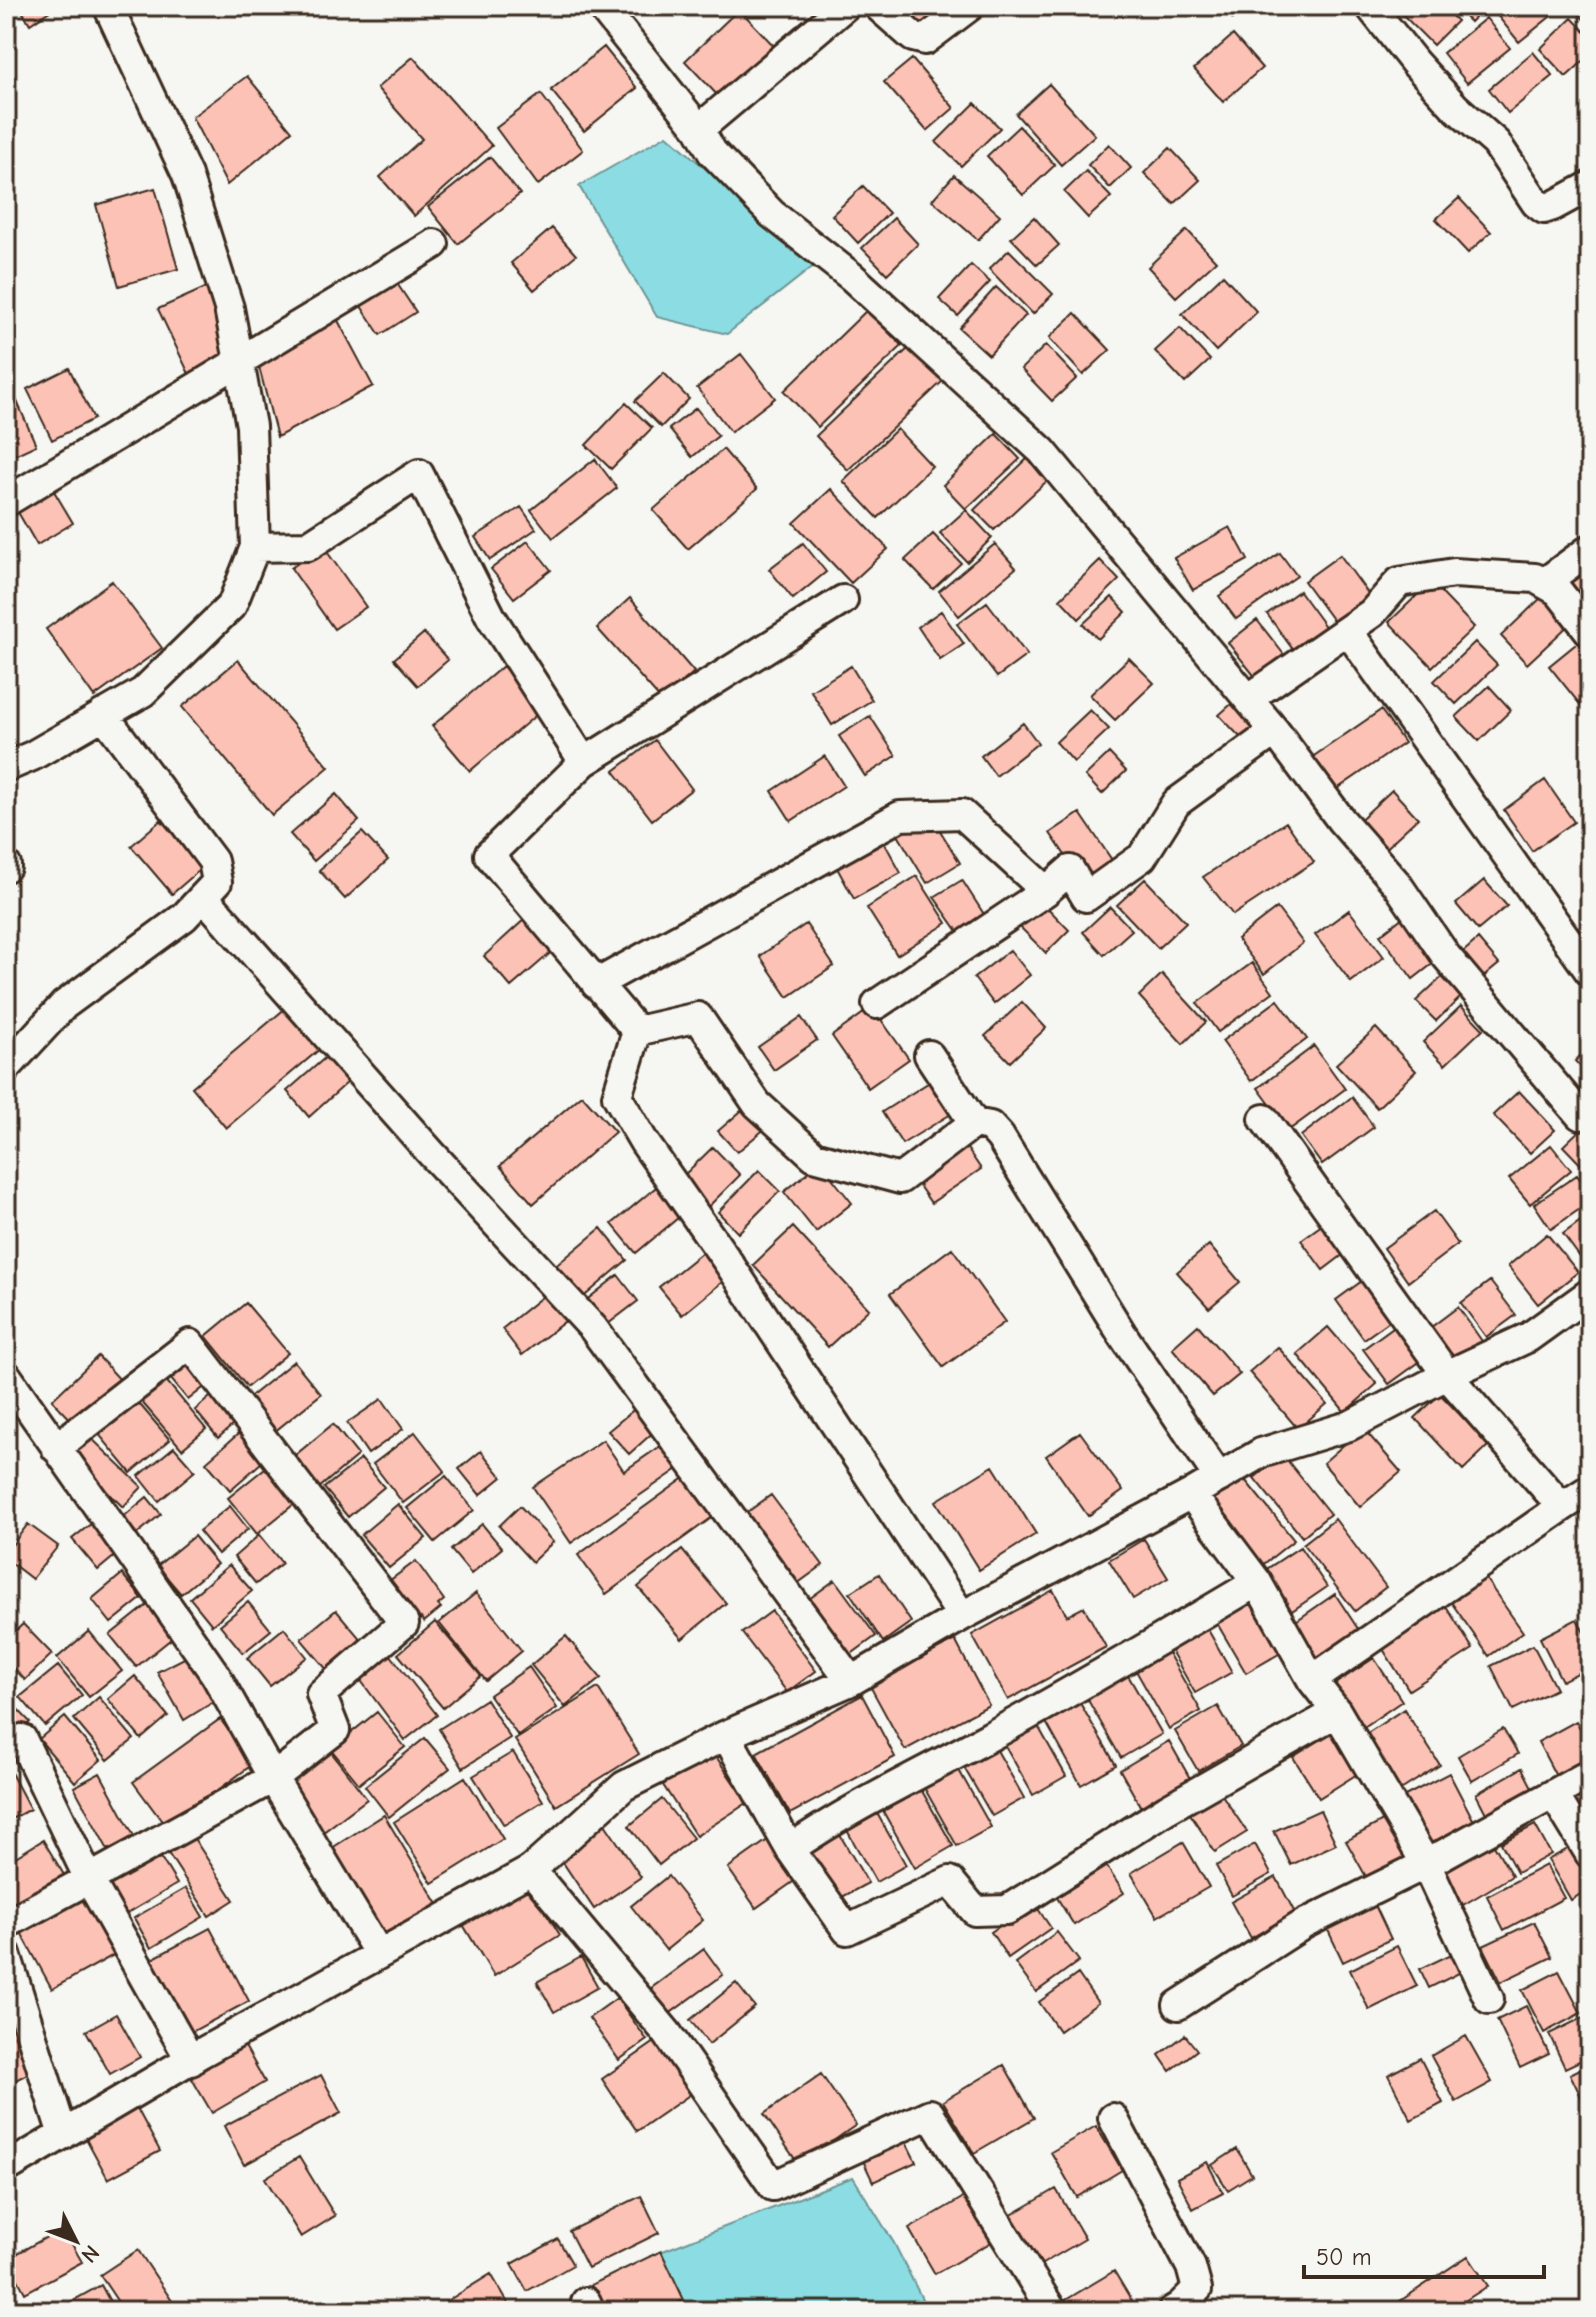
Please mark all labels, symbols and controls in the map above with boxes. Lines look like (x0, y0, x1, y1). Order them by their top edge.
north arrow (36, 2201, 116, 2281)
scale bar (1304, 2229, 1544, 2279)
text: N (76, 2240, 105, 2268)
text: 50 m (1316, 2243, 1372, 2271)

